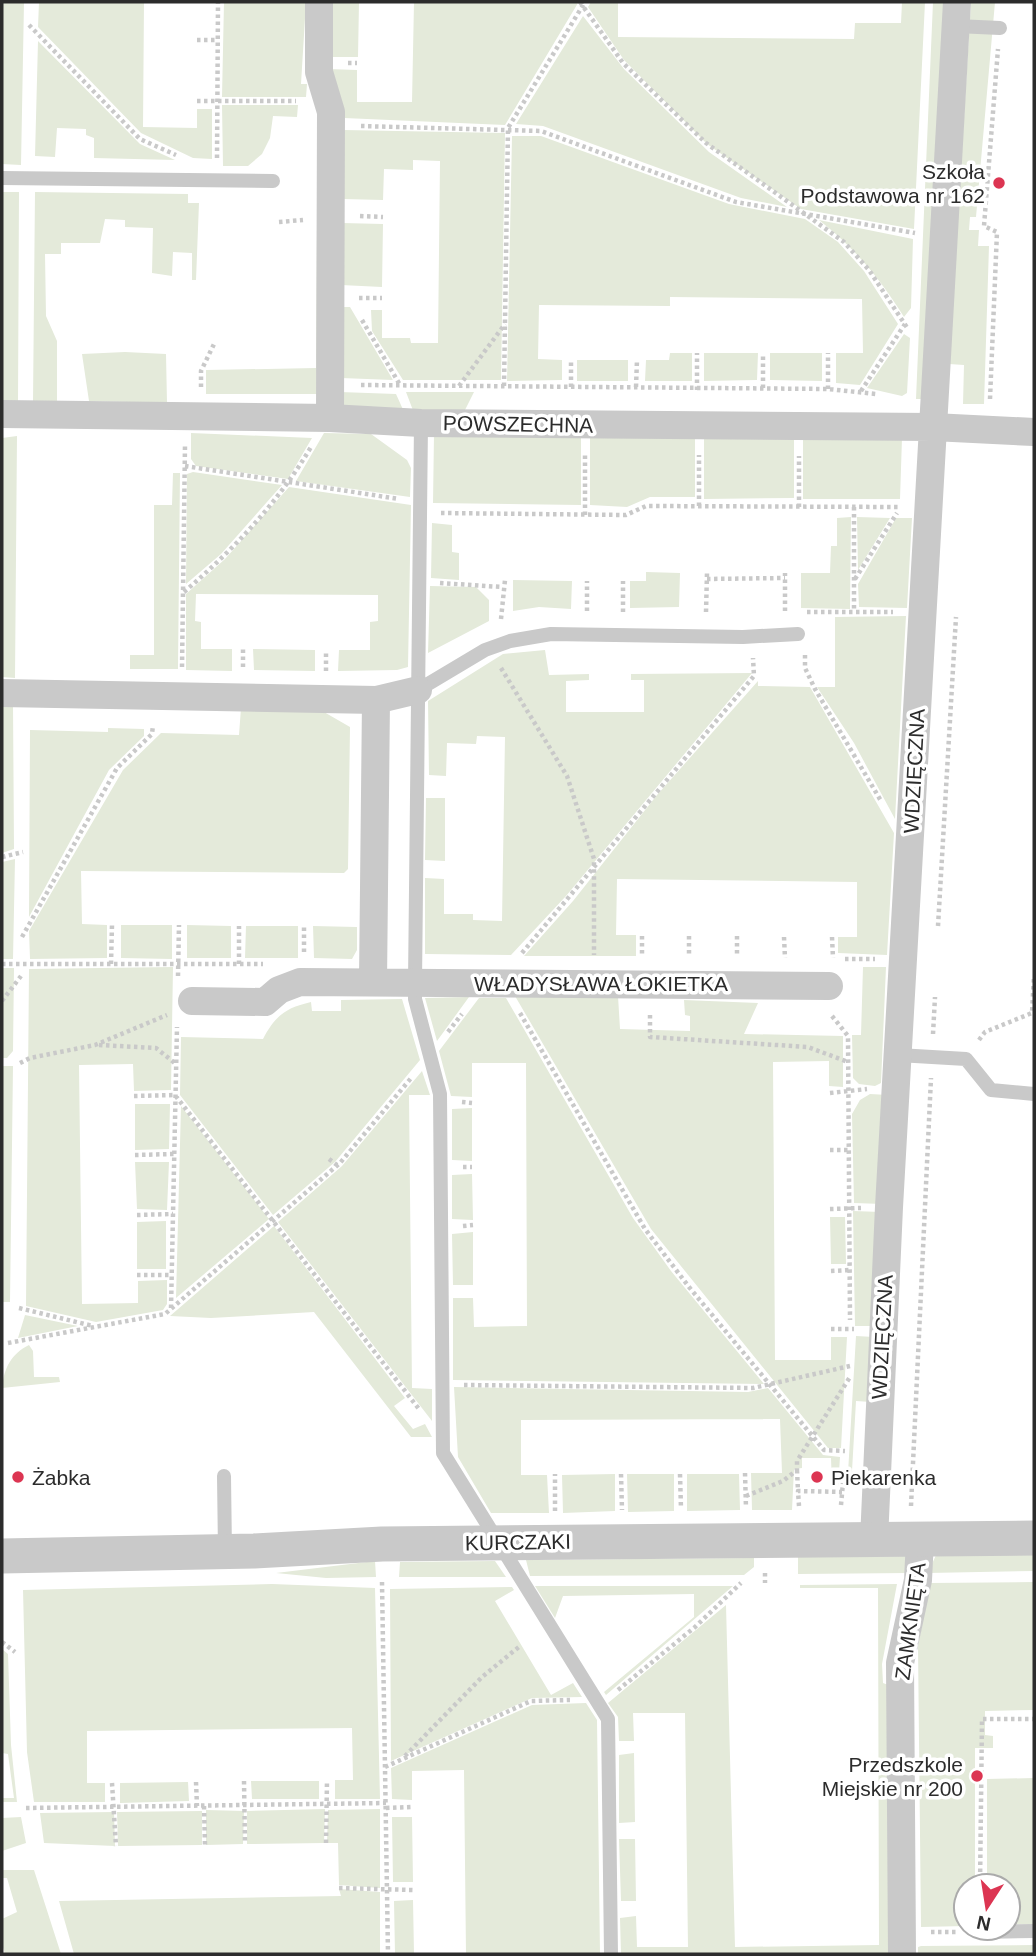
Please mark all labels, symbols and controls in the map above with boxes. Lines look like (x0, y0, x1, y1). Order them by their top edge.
place label: Szkoła Podstawowa nr 162 (801, 160, 985, 207)
marker: Szkoła Podstawowa nr 162 (991, 175, 1007, 191)
street label: POWSZECHNA (443, 411, 593, 437)
street label: WDZIĘCZNA (899, 708, 929, 834)
street label: WŁADYSŁAWA ŁOKIETKA (474, 972, 728, 995)
street label: WDZIĘCZNA (867, 1274, 897, 1400)
place label: Żabka (32, 1466, 91, 1489)
place label: Piekarenka (831, 1466, 936, 1489)
marker: Żabka (10, 1469, 26, 1485)
marker: Piekarenka (809, 1469, 825, 1485)
street label: KURCZAKI (465, 1530, 571, 1554)
street label: ZAMKNIĘTA (890, 1561, 930, 1681)
place label: Przedszkole Miejskie nr 200 (822, 1753, 963, 1800)
marker: Przedszkole Miejskie nr 200 (969, 1768, 985, 1784)
north arrow (952, 1872, 1022, 1942)
text: N (975, 1911, 992, 1935)

